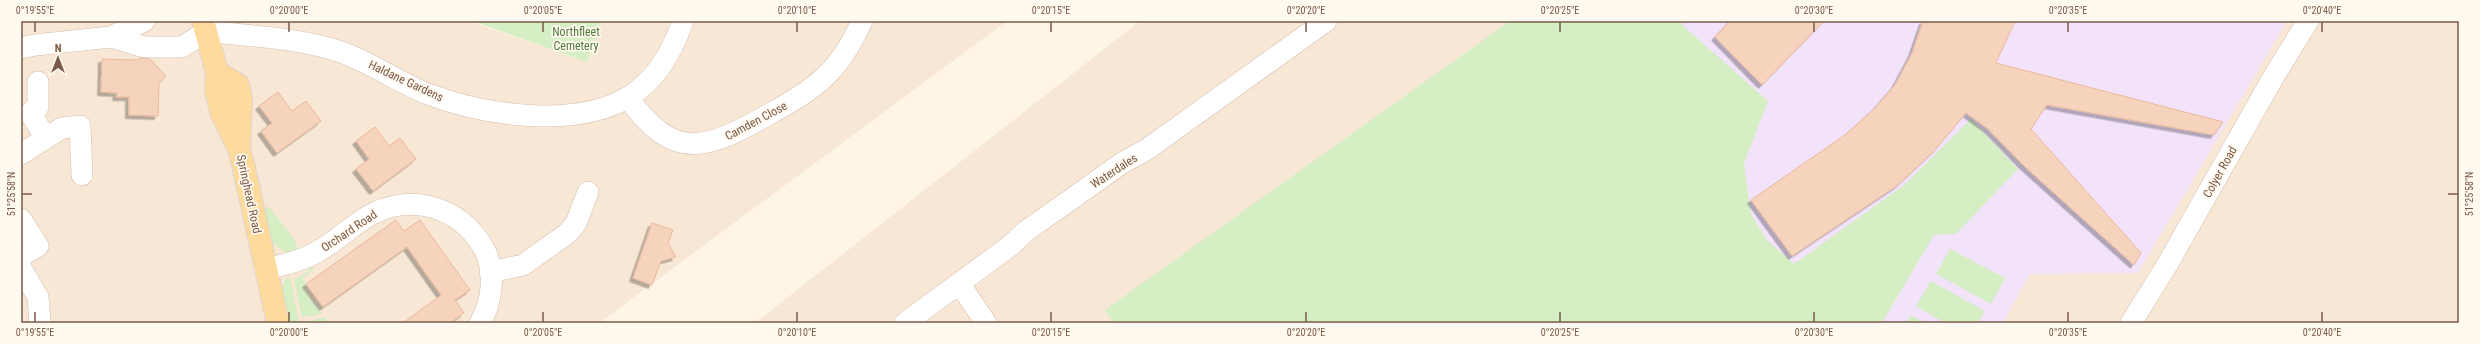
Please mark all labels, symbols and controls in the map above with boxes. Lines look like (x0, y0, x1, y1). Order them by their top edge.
text: 0°19'55"E (16, 5, 54, 16)
text: 0°20'00"E (270, 5, 308, 16)
text: 0°20'05"E (524, 5, 562, 16)
text: 0°20'10"E (778, 5, 816, 16)
text: 0°20'15"E (1032, 5, 1070, 16)
text: 0°20'20"E (1287, 5, 1325, 16)
text: 0°20'25"E (1541, 5, 1579, 16)
text: 0°20'30"E (1795, 5, 1833, 16)
text: 0°20'35"E (2049, 5, 2087, 16)
text: 0°20'40"E (2303, 5, 2341, 16)
park label: Northfleet Cemetery (552, 25, 600, 53)
north arrow (38, 38, 78, 78)
text: N (55, 42, 62, 55)
street label: Haldane Gardens (366, 58, 446, 104)
street label: Camden Close (723, 99, 790, 143)
street label: Colyer Road (2200, 144, 2240, 200)
street label: Waterdales (1088, 151, 1140, 191)
street label: Springhead Road (234, 153, 264, 235)
text: 51°25'58"N (6, 172, 17, 216)
text: 51°25'58"N (2464, 172, 2475, 216)
street label: Orchard Road (318, 207, 380, 255)
text: 0°19'55"E (16, 327, 54, 338)
text: 0°20'00"E (270, 327, 308, 338)
text: 0°20'05"E (524, 327, 562, 338)
text: 0°20'10"E (778, 327, 816, 338)
text: 0°20'15"E (1032, 327, 1070, 338)
text: 0°20'20"E (1287, 327, 1325, 338)
text: 0°20'25"E (1541, 327, 1579, 338)
text: 0°20'30"E (1795, 327, 1833, 338)
text: 0°20'35"E (2049, 327, 2087, 338)
text: 0°20'40"E (2303, 327, 2341, 338)

